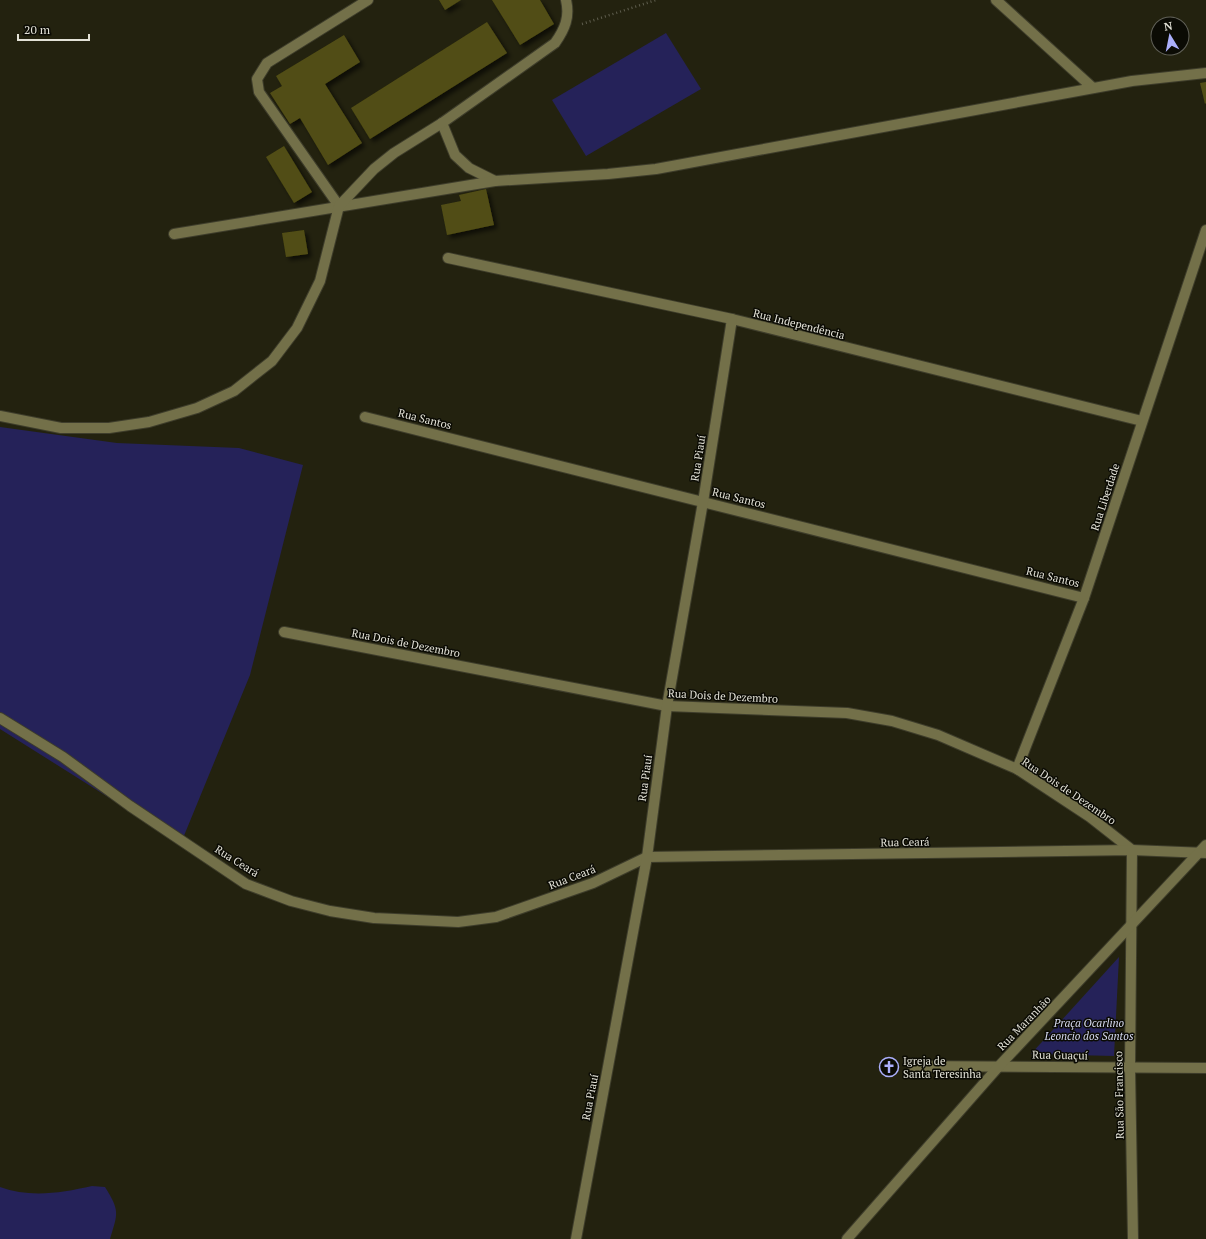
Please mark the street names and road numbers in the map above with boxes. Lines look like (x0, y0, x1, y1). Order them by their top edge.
street label: Rua Independência (752, 306, 847, 342)
street label: Rua Santos (397, 406, 453, 432)
street label: Rua Piauí (687, 433, 709, 482)
street label: Rua Liberdade (1088, 461, 1123, 532)
street label: Rua Santos (711, 485, 767, 511)
street label: Rua Santos (1025, 564, 1081, 590)
street label: Rua Dois de Dezembro (351, 626, 461, 660)
street label: Rua Dois de Dezembro (668, 686, 778, 706)
street label: Rua Piauí (635, 753, 655, 802)
street label: Rua Dois de Dezembro (1019, 754, 1119, 828)
street label: Rua Ceará (880, 835, 930, 849)
street label: Rua Ceará (212, 842, 262, 880)
street label: Rua Ceará (547, 861, 598, 892)
street label: Rua Maranhão (994, 993, 1054, 1053)
street label: Rua Guaçuí (1032, 1048, 1089, 1062)
street label: Rua São Francisco (1111, 1051, 1127, 1139)
street label: Rua Piauí (579, 1072, 601, 1121)

